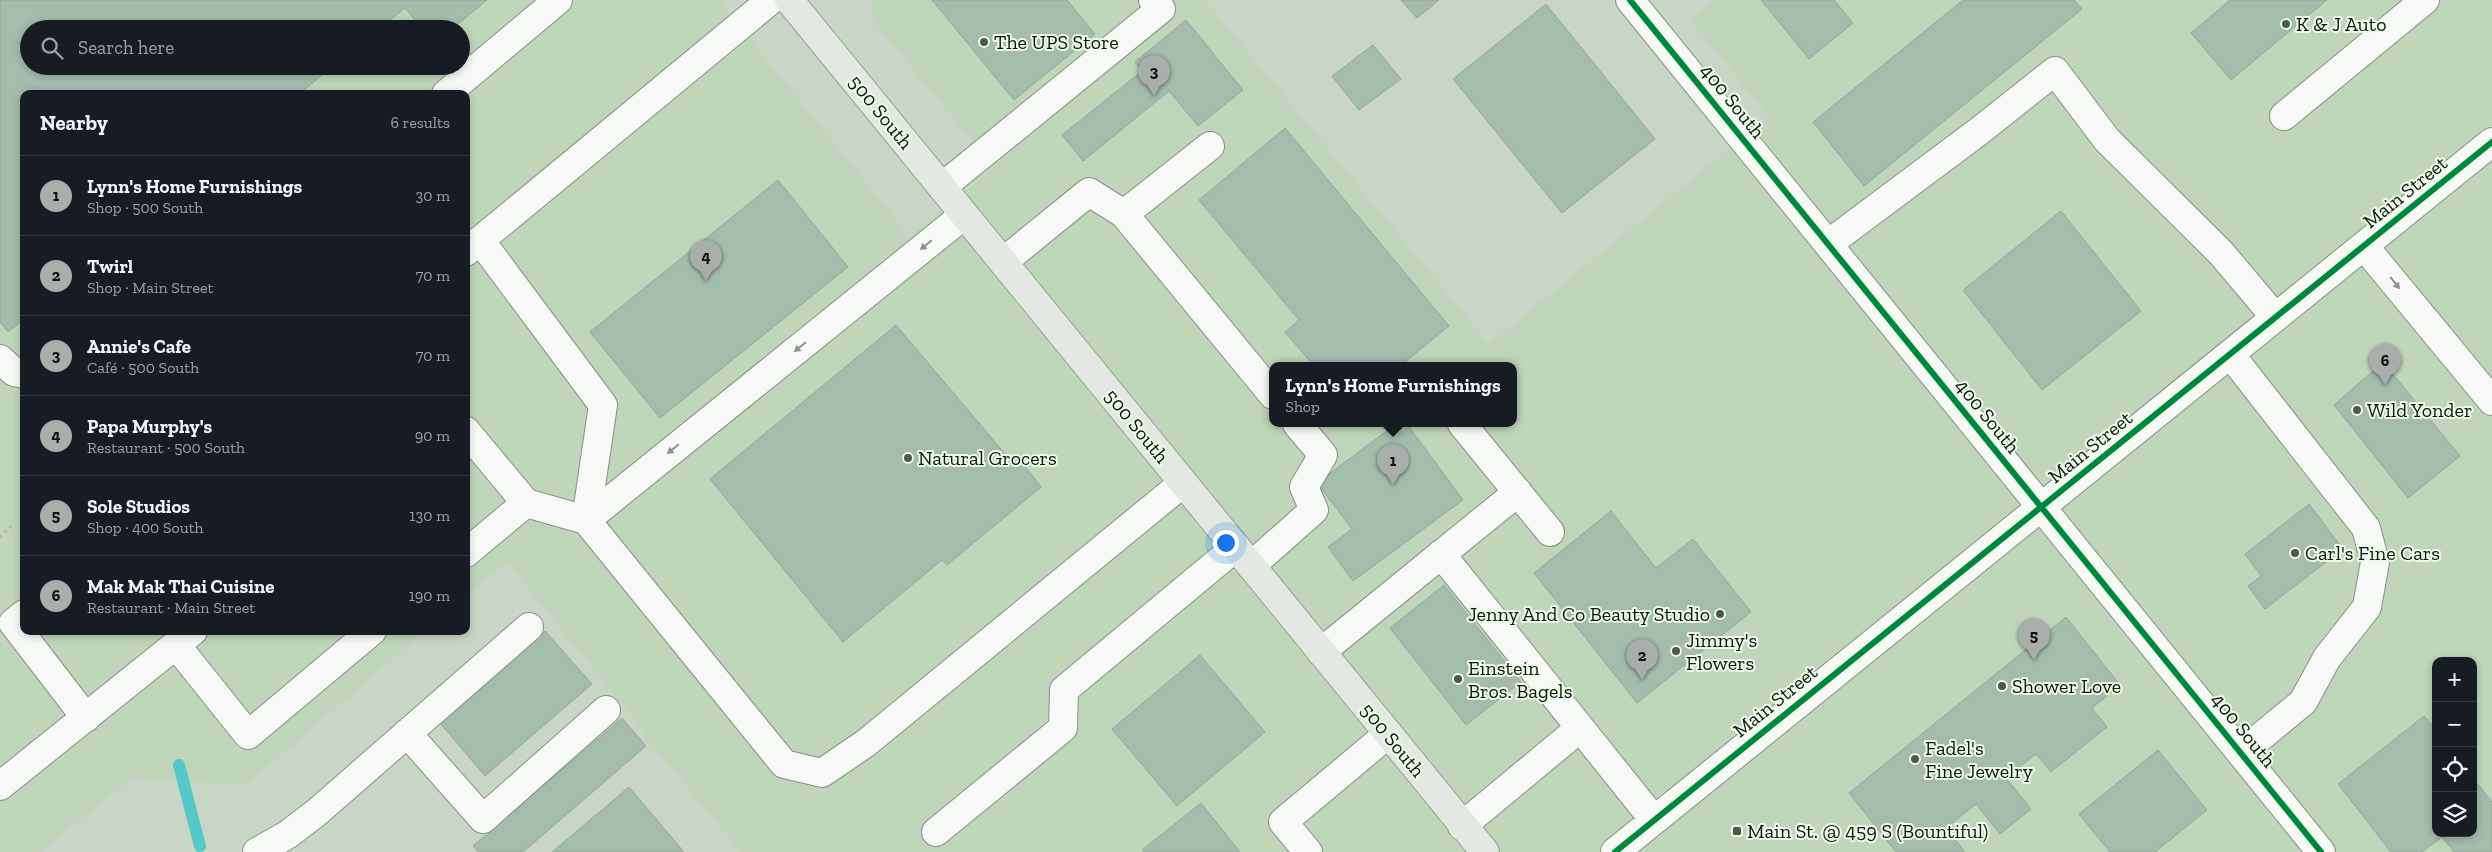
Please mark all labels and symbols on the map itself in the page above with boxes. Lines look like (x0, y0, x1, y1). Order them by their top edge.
place label: K & J Auto (2296, 12, 2386, 36)
marker: K & J Auto (2280, 18, 2292, 30)
place label: The UPS Store (994, 30, 1119, 54)
marker: The UPS Store (978, 36, 990, 48)
pin: 3 (1138, 55, 1170, 96)
street label: 400 South (1696, 59, 1771, 144)
street label: 500 South (844, 70, 919, 155)
street label: Main Street (2358, 150, 2452, 233)
pin: 4 (690, 240, 722, 281)
one-way arrow (920, 240, 933, 251)
one-way arrow (2389, 277, 2400, 290)
one-way arrow (793, 342, 806, 353)
pin: 6 (2369, 344, 2401, 385)
street label: 400 South (1951, 374, 2026, 459)
street label: 500 South (1100, 384, 1175, 469)
place label: Wild Yonder (2367, 398, 2472, 422)
marker: Wild Yonder (2351, 404, 2363, 416)
street label: Main Street (2043, 405, 2137, 488)
one-way arrow (667, 444, 680, 455)
pin: 1 (1377, 444, 1409, 485)
place label: Natural Grocers (918, 446, 1057, 470)
marker: Natural Grocers (902, 452, 914, 464)
your location (1213, 530, 1239, 556)
place label: Carl's Fine Cars (2305, 541, 2440, 565)
marker: Carl's Fine Cars (2289, 547, 2301, 559)
place label: Jenny And Co Beauty Studio (1468, 602, 1710, 626)
marker: Jenny And Co Beauty Studio (1714, 608, 1726, 620)
pin: 5 (2018, 619, 2050, 660)
place label: Jimmy's Flowers (1686, 628, 1757, 675)
pin: 2 (1626, 639, 1658, 680)
marker: Jimmy's Flowers (1670, 645, 1682, 657)
place label: Einstein Bros. Bagels (1468, 656, 1572, 703)
street label: Main Street (1728, 659, 1822, 742)
marker: Einstein Bros. Bagels (1452, 673, 1464, 685)
place label: Shower Love (2012, 674, 2121, 698)
marker: Shower Love (1996, 680, 2008, 692)
street label: 400 South (2207, 688, 2282, 773)
street label: 500 South (1356, 698, 1431, 783)
place label: Fadel's Fine Jewelry (1925, 736, 2034, 783)
marker: Fadel's Fine Jewelry (1909, 753, 1921, 765)
place label: Main St. @ 459 S (Bountiful) (1747, 819, 1988, 843)
marker: Main St. @ 459 S (Bountiful) (1731, 825, 1743, 837)

